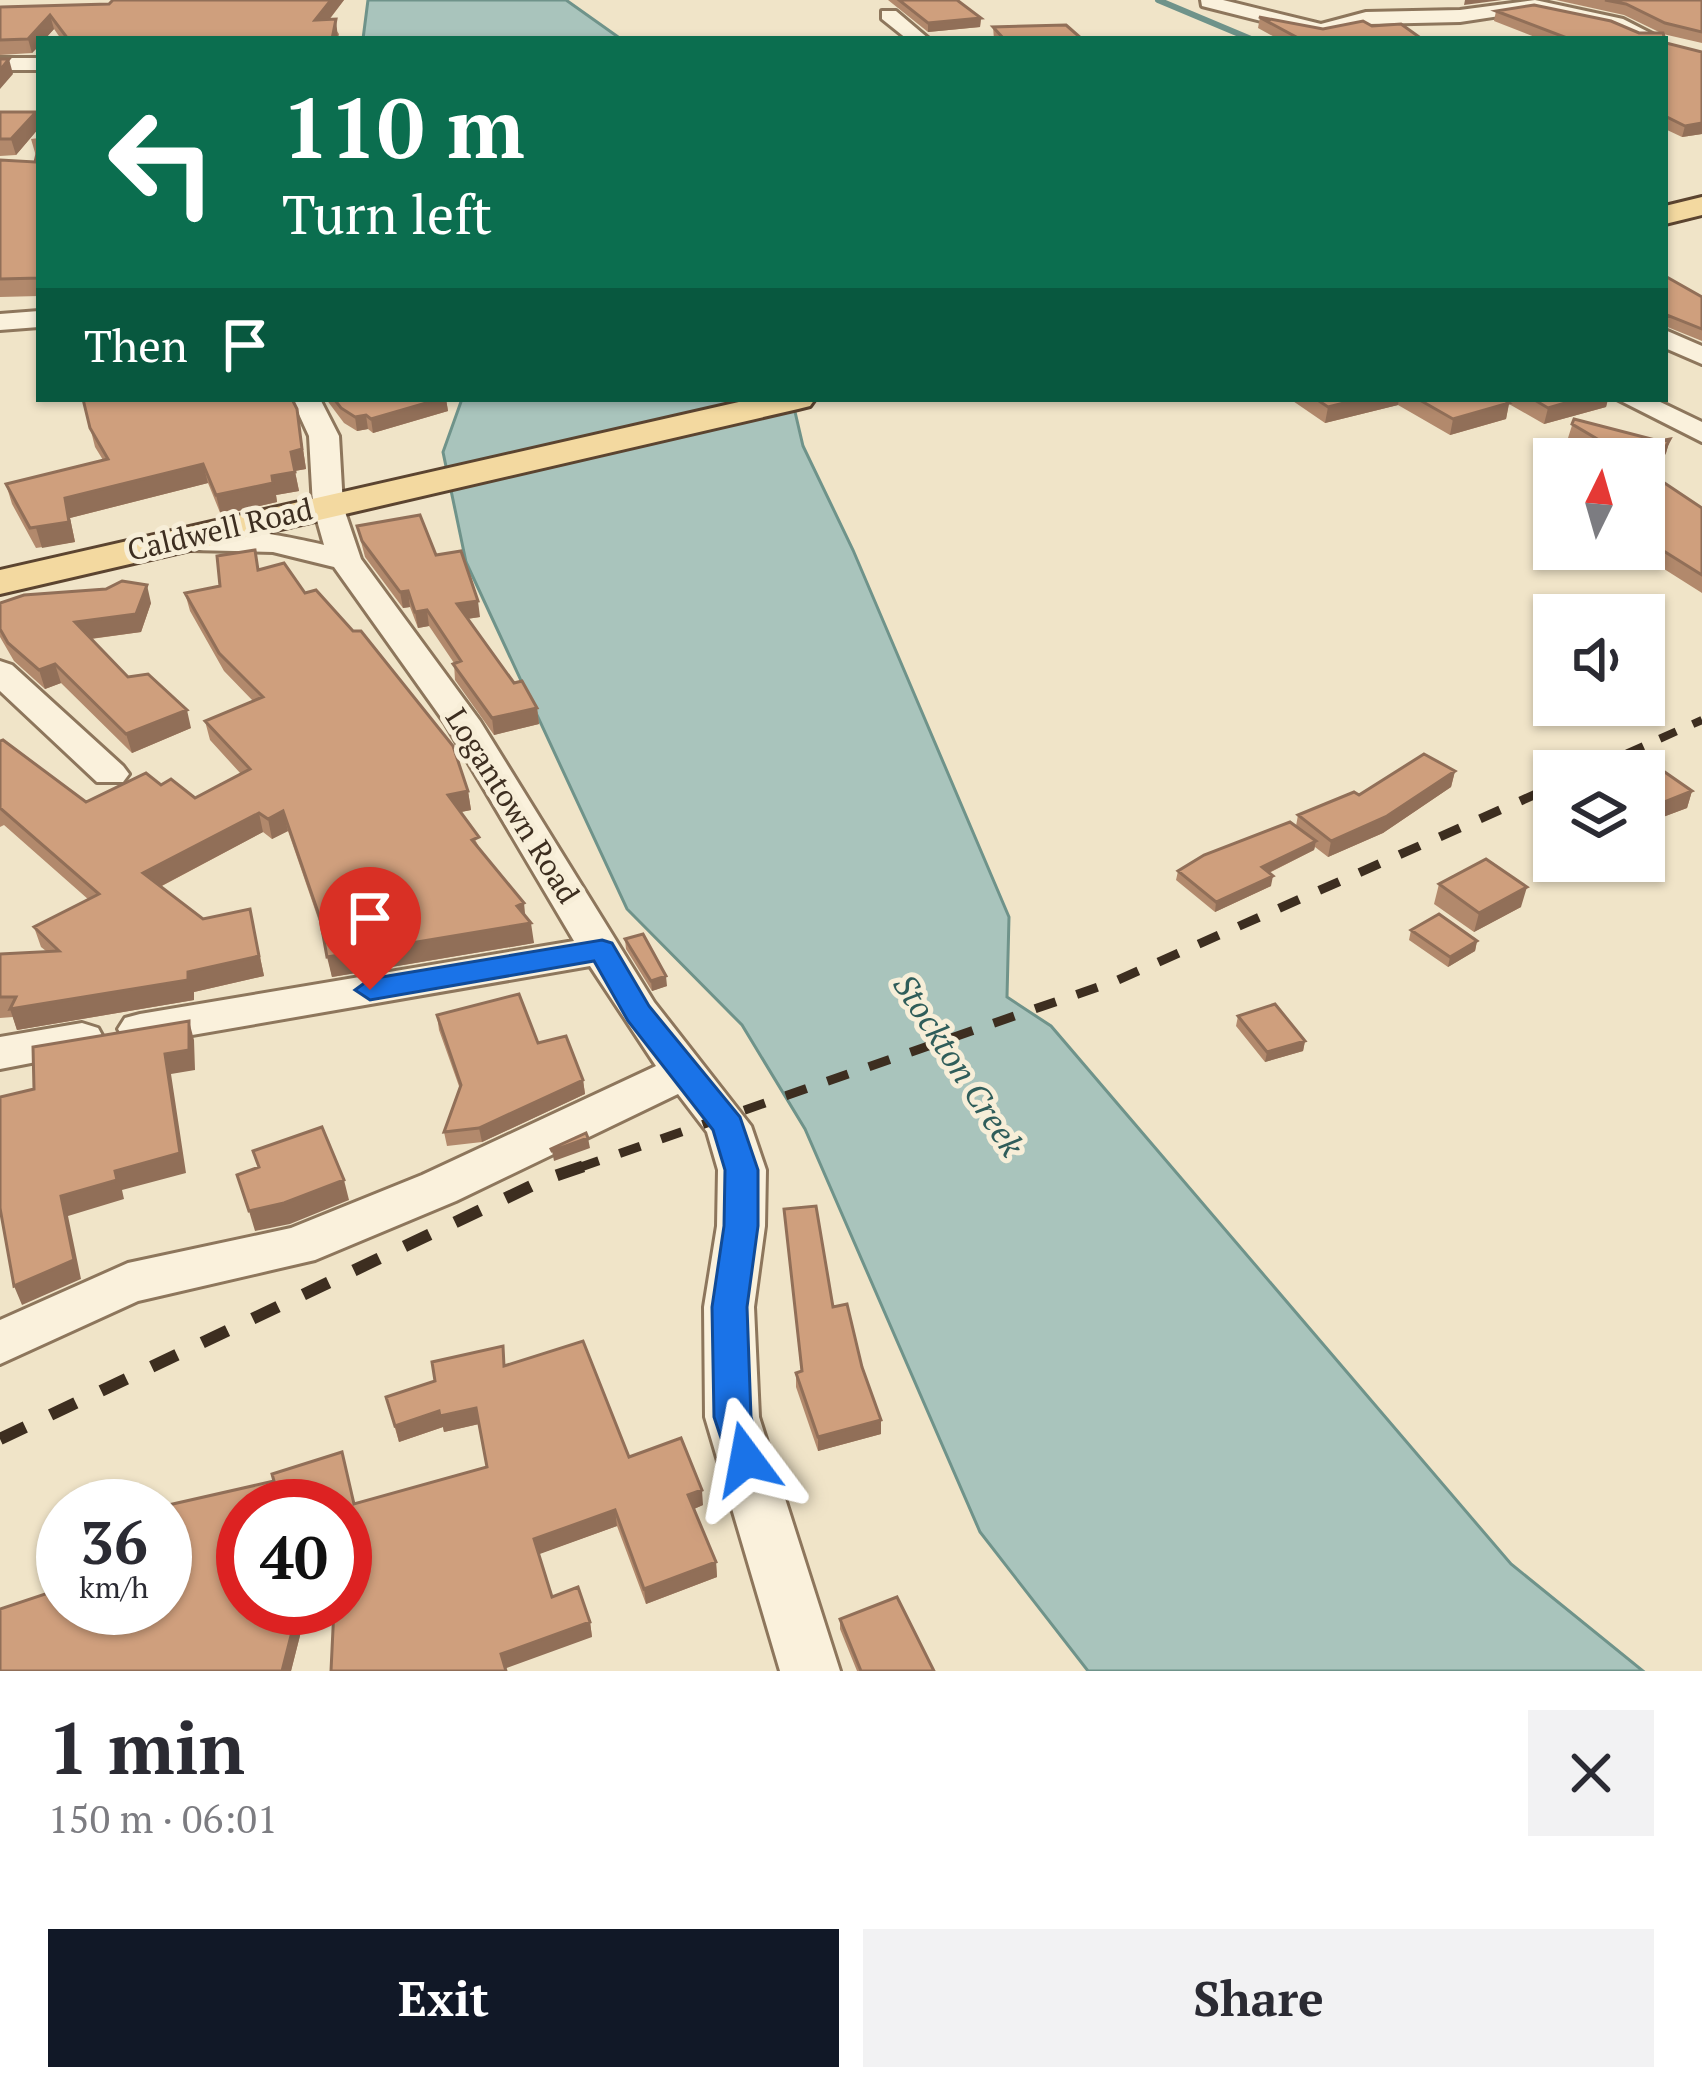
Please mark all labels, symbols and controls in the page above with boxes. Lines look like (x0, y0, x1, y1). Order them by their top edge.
text: 110 m (282, 71, 525, 182)
icon: left (84, 84, 240, 240)
text: Turn left (282, 178, 492, 249)
icon: arrive (212, 312, 278, 378)
text: Then (84, 315, 188, 375)
north arrow (1533, 438, 1665, 570)
map controls (1533, 438, 1665, 882)
street label: Caldwell Road (123, 488, 316, 570)
button: sound (1533, 594, 1665, 726)
street label: Logantown Road (437, 700, 589, 911)
button: layers (1533, 750, 1665, 882)
pin (319, 867, 421, 990)
icon: arrive (337, 885, 403, 951)
water label: Stockton Creek (884, 965, 1034, 1164)
position arrow (683, 1396, 809, 1522)
speed limit sign: 40 (216, 1479, 372, 1635)
text: 36 (80, 1502, 148, 1581)
text: km/h (79, 1567, 149, 1607)
text: 1 min (48, 1699, 245, 1795)
button: close (1528, 1710, 1654, 1836)
text: 150 m · 06:01 (48, 1792, 278, 1844)
button: Exit (48, 1929, 839, 2067)
button: Share (863, 1929, 1654, 2067)

